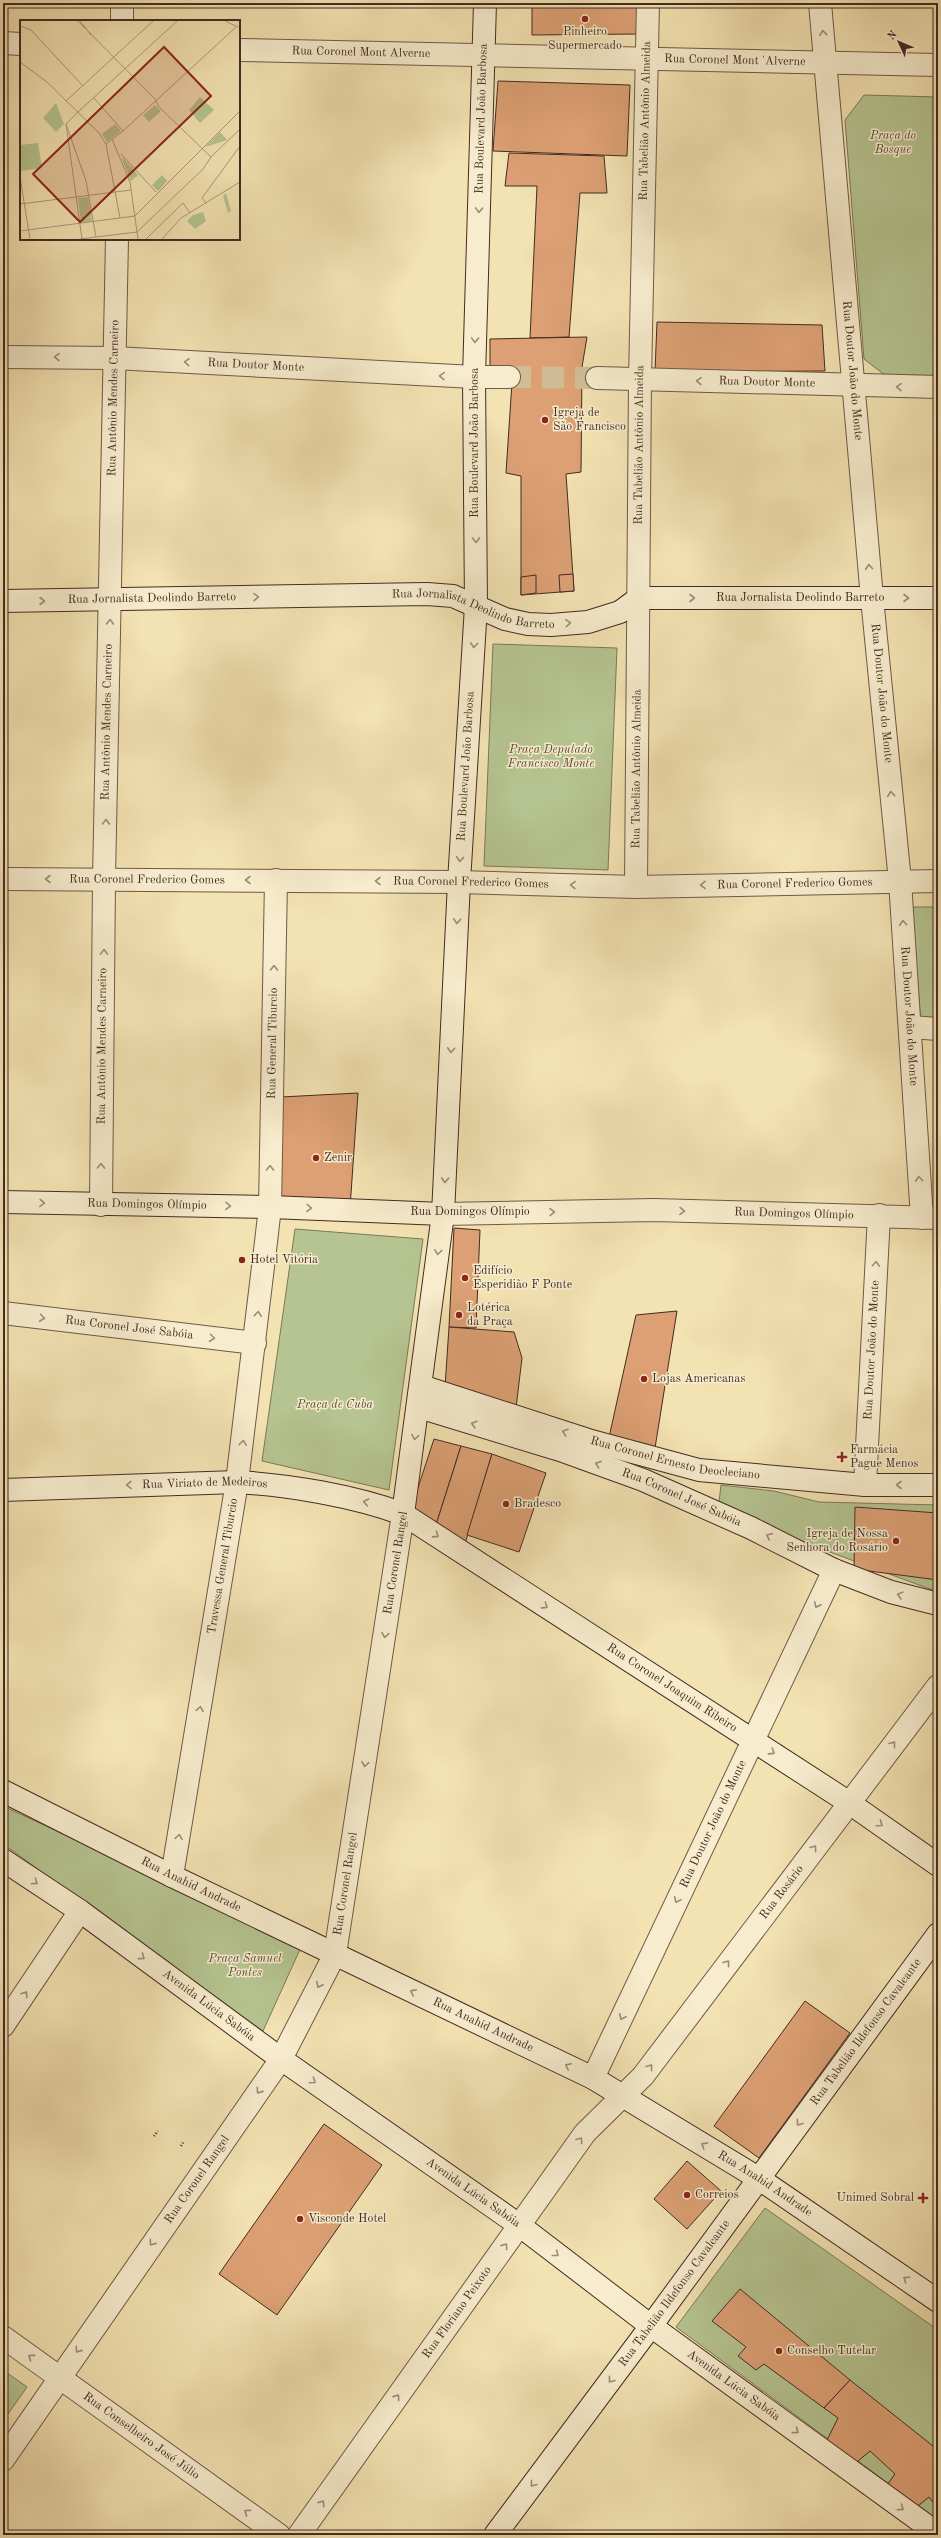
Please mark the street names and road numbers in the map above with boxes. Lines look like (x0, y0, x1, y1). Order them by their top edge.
street label: Rua Tabelião Antônio Almeida (638, 41, 653, 201)
street label: Rua Boulevard João Barbosa (473, 43, 490, 194)
street label: Rua Coronel Mont Alverne (292, 45, 431, 60)
street label: Rua Coronel Mont 'Alverne (664, 53, 806, 68)
street label: Rua Doutor João do Monte (840, 300, 864, 441)
street label: Rua Antônio Mendes Carneiro (106, 320, 121, 477)
street label: Rua Doutor Monte (207, 357, 305, 374)
street label: Rua Tabelião Antônio Almeida (633, 365, 646, 525)
street label: Rua Boulevard João Barbosa (469, 368, 481, 518)
street label: Rua Doutor Monte (718, 375, 816, 390)
street label: Rua Jornalista Deolindo Barreto (392, 588, 555, 631)
street label: Rua Jornalista Deolindo Barreto (68, 591, 236, 606)
street label: Rua Jornalista Deolindo Barreto (716, 592, 885, 604)
street label: Rua Doutor João do Monte (869, 623, 894, 764)
street label: Rua Antônio Mendes Carneiro (100, 644, 115, 801)
street label: Rua Tabelião Antônio Almeida (630, 689, 644, 849)
street label: Rua Boulevard João Barbosa (456, 691, 477, 842)
street label: Rua Coronel Frederico Gomes (69, 873, 225, 886)
street label: Rua Coronel Frederico Gomes (393, 876, 549, 891)
street label: Rua Coronel Frederico Gomes (717, 876, 873, 891)
street label: Rua Doutor João do Monte (898, 946, 919, 1087)
street label: Rua Antônio Mendes Carneiro (96, 968, 109, 1124)
street label: Rua General Tiburcio (266, 987, 280, 1099)
street label: Rua Domingos Olímpio (87, 1198, 207, 1212)
street label: Rua Domingos Olímpio (410, 1206, 530, 1218)
street label: Rua Domingos Olímpio (734, 1206, 854, 1222)
street label: Rua Doutor João do Monte (862, 1279, 882, 1420)
street label: Rua Coronel José Sabóia (64, 1314, 194, 1342)
street label: Rua Coronel Ernesto Deocleciano (589, 1435, 761, 1481)
street label: Rua Coronel José Sabóia (620, 1467, 743, 1529)
street label: Rua Viriato de Medeiros (142, 1476, 268, 1491)
street label: Travessa General Tiburcio (206, 1497, 240, 1635)
street label: Rua Coronel Rangel (382, 1511, 410, 1615)
street label: Rua Coronel Joaquim Ribeiro (605, 1642, 739, 1735)
street label: Rua Doutor João do Monte (678, 1758, 749, 1890)
street label: Rua Coronel Rangel (332, 1831, 360, 1936)
street label: Rua Anahid Andrade (139, 1855, 243, 1914)
street label: Rua Rosário (758, 1863, 806, 1922)
street label: Rua Tabelião Ildefonso Cavalcante (809, 1956, 924, 2108)
street label: Avenida Lúcia Sabóia (160, 1968, 257, 2044)
street label: Rua Anahid Andrade (431, 1996, 535, 2055)
street label: Rua Coronel Rangel (163, 2134, 232, 2226)
street label: Rua Anahid Andrade (716, 2149, 815, 2219)
street label: Avenida Lúcia Sabóia (424, 2156, 522, 2230)
street label: Rua Tabelião Ildefonso Cavalcante (617, 2218, 733, 2369)
street label: Rua Floriano Peixoto (420, 2264, 494, 2361)
street label: Avenida Lúcia Sabóia (684, 2348, 782, 2423)
street label: Rua Conselheiro José Júlio (81, 2390, 202, 2482)

